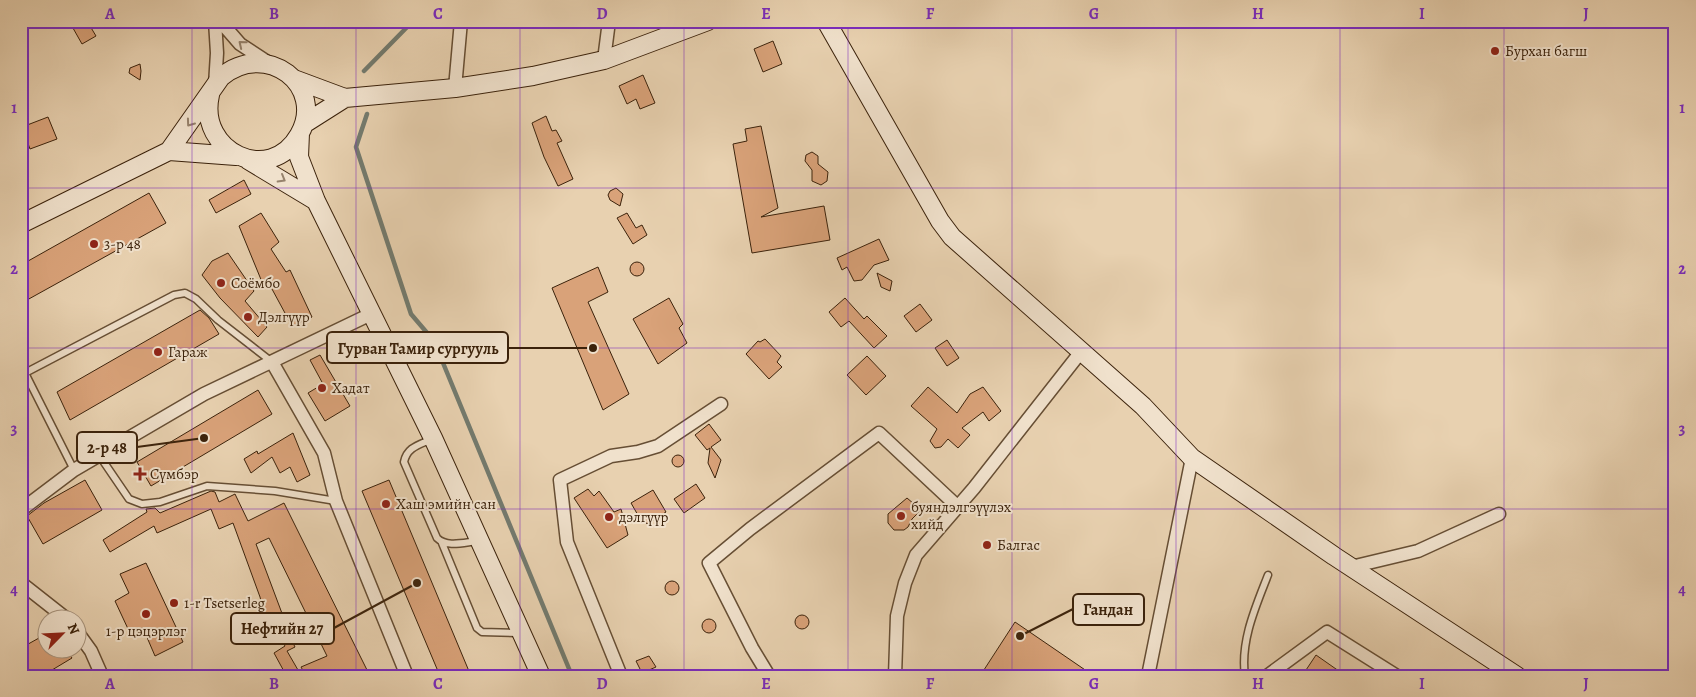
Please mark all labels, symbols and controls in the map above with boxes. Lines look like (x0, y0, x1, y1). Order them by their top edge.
text: A (104, 3, 116, 25)
text: B (269, 3, 279, 25)
text: C (433, 3, 443, 25)
text: D (596, 3, 608, 25)
text: E (761, 3, 771, 25)
text: F (926, 3, 935, 25)
text: G (1089, 3, 1099, 25)
text: H (1252, 3, 1264, 25)
text: I (1419, 3, 1425, 25)
text: J (1583, 3, 1589, 25)
one-way arrow (239, 41, 248, 50)
place label: Бурхан багш (1505, 41, 1587, 61)
marker: Бурхан багш (1489, 45, 1501, 57)
text: 1 (11, 97, 17, 119)
text: 1 (1679, 97, 1685, 119)
one-way arrow (187, 117, 195, 126)
one-way arrow (277, 173, 286, 183)
place label: 3-р 48 (104, 234, 141, 254)
marker: 3-р 48 (88, 238, 100, 250)
text: 2 (10, 258, 18, 280)
text: 2 (1678, 258, 1686, 280)
place label: Соёмбо (231, 273, 280, 293)
marker: Соёмбо (215, 277, 227, 289)
place label: Дэлгүүр (258, 307, 310, 327)
marker: Дэлгүүр (242, 311, 254, 323)
callout: Гурван Тамир сургууль (327, 332, 508, 363)
text: Гурван Тамир сургууль (337, 338, 499, 360)
place label: Гараж (168, 342, 208, 362)
marker: Гараж (152, 346, 164, 358)
place label: Хадат (332, 378, 370, 398)
marker: Хадат (316, 382, 328, 394)
text: 3 (11, 418, 18, 440)
text: 3 (1679, 418, 1686, 440)
callout: 2-р 48 (77, 432, 137, 463)
text: 2-р 48 (87, 437, 127, 459)
place label: Сүмбэр (150, 464, 199, 484)
marker: Сүмбэр (134, 468, 146, 480)
place label: Хаш эмийн сан (396, 494, 496, 514)
place label: буяндэлгэүүлэх хийд (911, 497, 1012, 534)
marker: Хаш эмийн сан (380, 498, 392, 510)
place label: дэлгүүр (618, 507, 669, 527)
marker: буяндэлгэүүлэх хийд (895, 510, 907, 522)
marker: дэлгүүр (603, 511, 615, 523)
place label: Балгас (997, 535, 1040, 555)
marker: Балгас (981, 539, 993, 551)
text: 4 (10, 579, 18, 601)
text: 4 (1678, 579, 1686, 601)
place label: 1-r Tsetserleg (184, 593, 266, 613)
callout: Гандан (1073, 594, 1144, 625)
marker: 1-r Tsetserleg (168, 597, 180, 609)
text: Гандан (1083, 599, 1133, 621)
marker: 1-р цэцэрлэг (140, 608, 152, 620)
north arrow (38, 610, 88, 660)
callout: Нефтийн 27 (231, 613, 334, 644)
text: Нефтийн 27 (241, 618, 323, 640)
text: N (63, 620, 84, 637)
place label: 1-р цэцэрлэг (106, 621, 187, 641)
text: A (104, 673, 116, 695)
text: B (269, 673, 279, 695)
text: C (433, 673, 443, 695)
text: D (596, 673, 608, 695)
text: E (761, 673, 771, 695)
text: F (926, 673, 935, 695)
text: G (1089, 673, 1099, 695)
text: H (1252, 673, 1264, 695)
text: I (1419, 673, 1425, 695)
text: J (1583, 673, 1589, 695)

